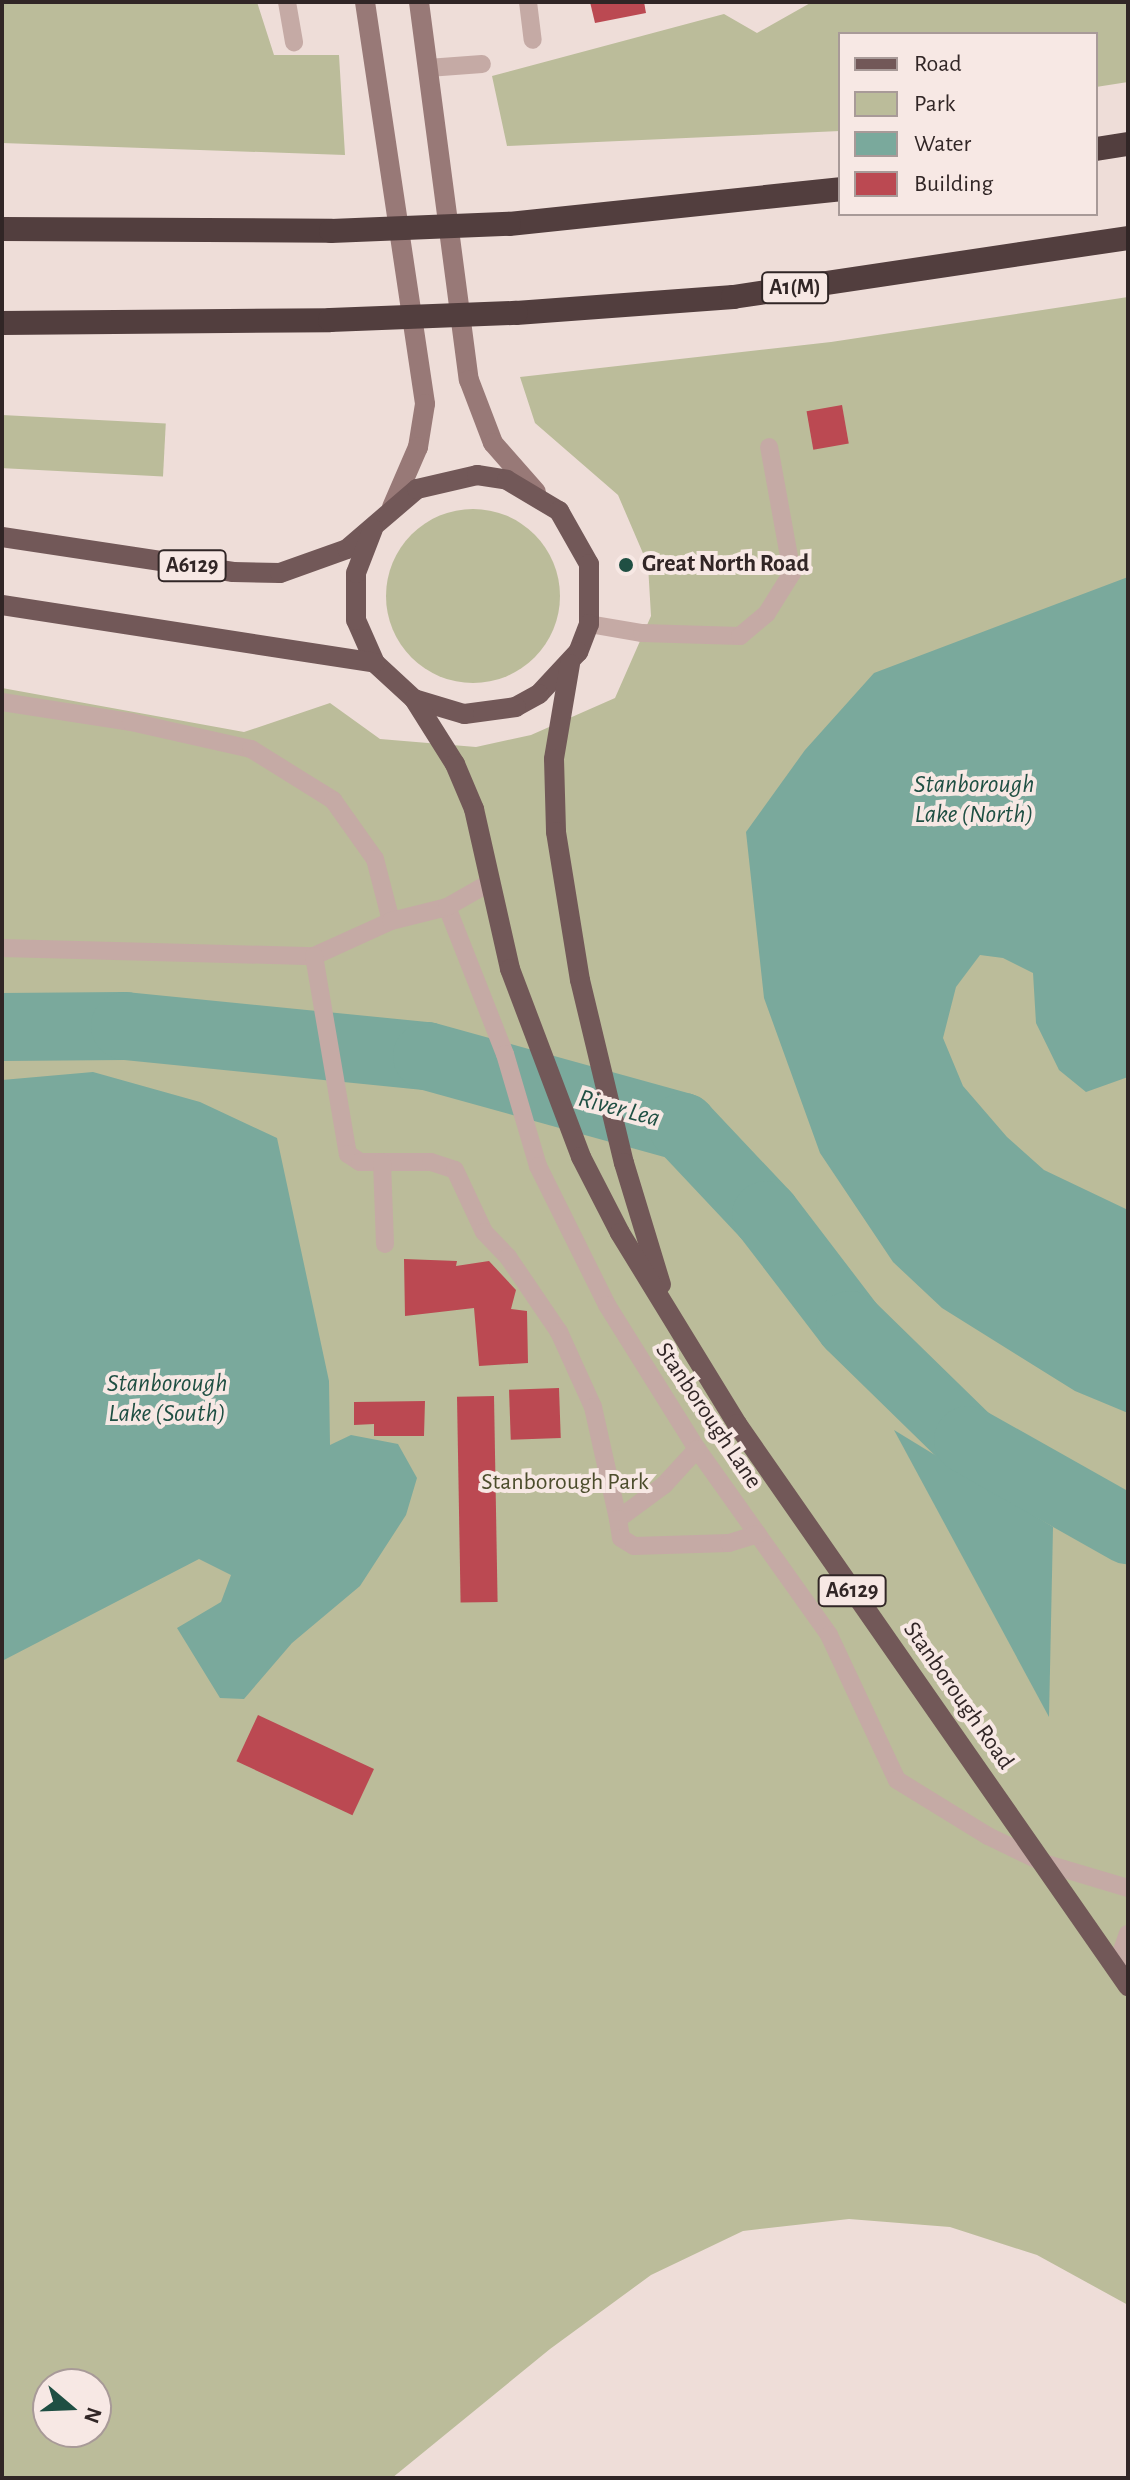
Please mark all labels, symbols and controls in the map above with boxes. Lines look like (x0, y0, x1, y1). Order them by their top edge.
legend (838, 32, 1098, 216)
text: Road (914, 52, 962, 76)
text: Park (914, 92, 955, 116)
text: Water (914, 132, 971, 156)
text: Building (914, 172, 993, 196)
road number: A1(M) (761, 270, 829, 306)
road number: A6129 (156, 548, 228, 584)
place label: Great North Road (642, 551, 809, 579)
marker: Great North Road (617, 556, 635, 574)
water label: Stanborough Lake (North) (914, 769, 1034, 830)
water label: River Lea (575, 1083, 663, 1135)
street label: Stanborough Lane (648, 1337, 768, 1495)
water label: Stanborough Lake (South) (107, 1368, 227, 1430)
park label: Stanborough Park (481, 1469, 649, 1497)
road number: A6129 (816, 1573, 888, 1609)
street label: Stanborough Road (896, 1617, 1020, 1775)
north arrow (32, 2368, 112, 2448)
text: N (80, 2404, 106, 2426)

